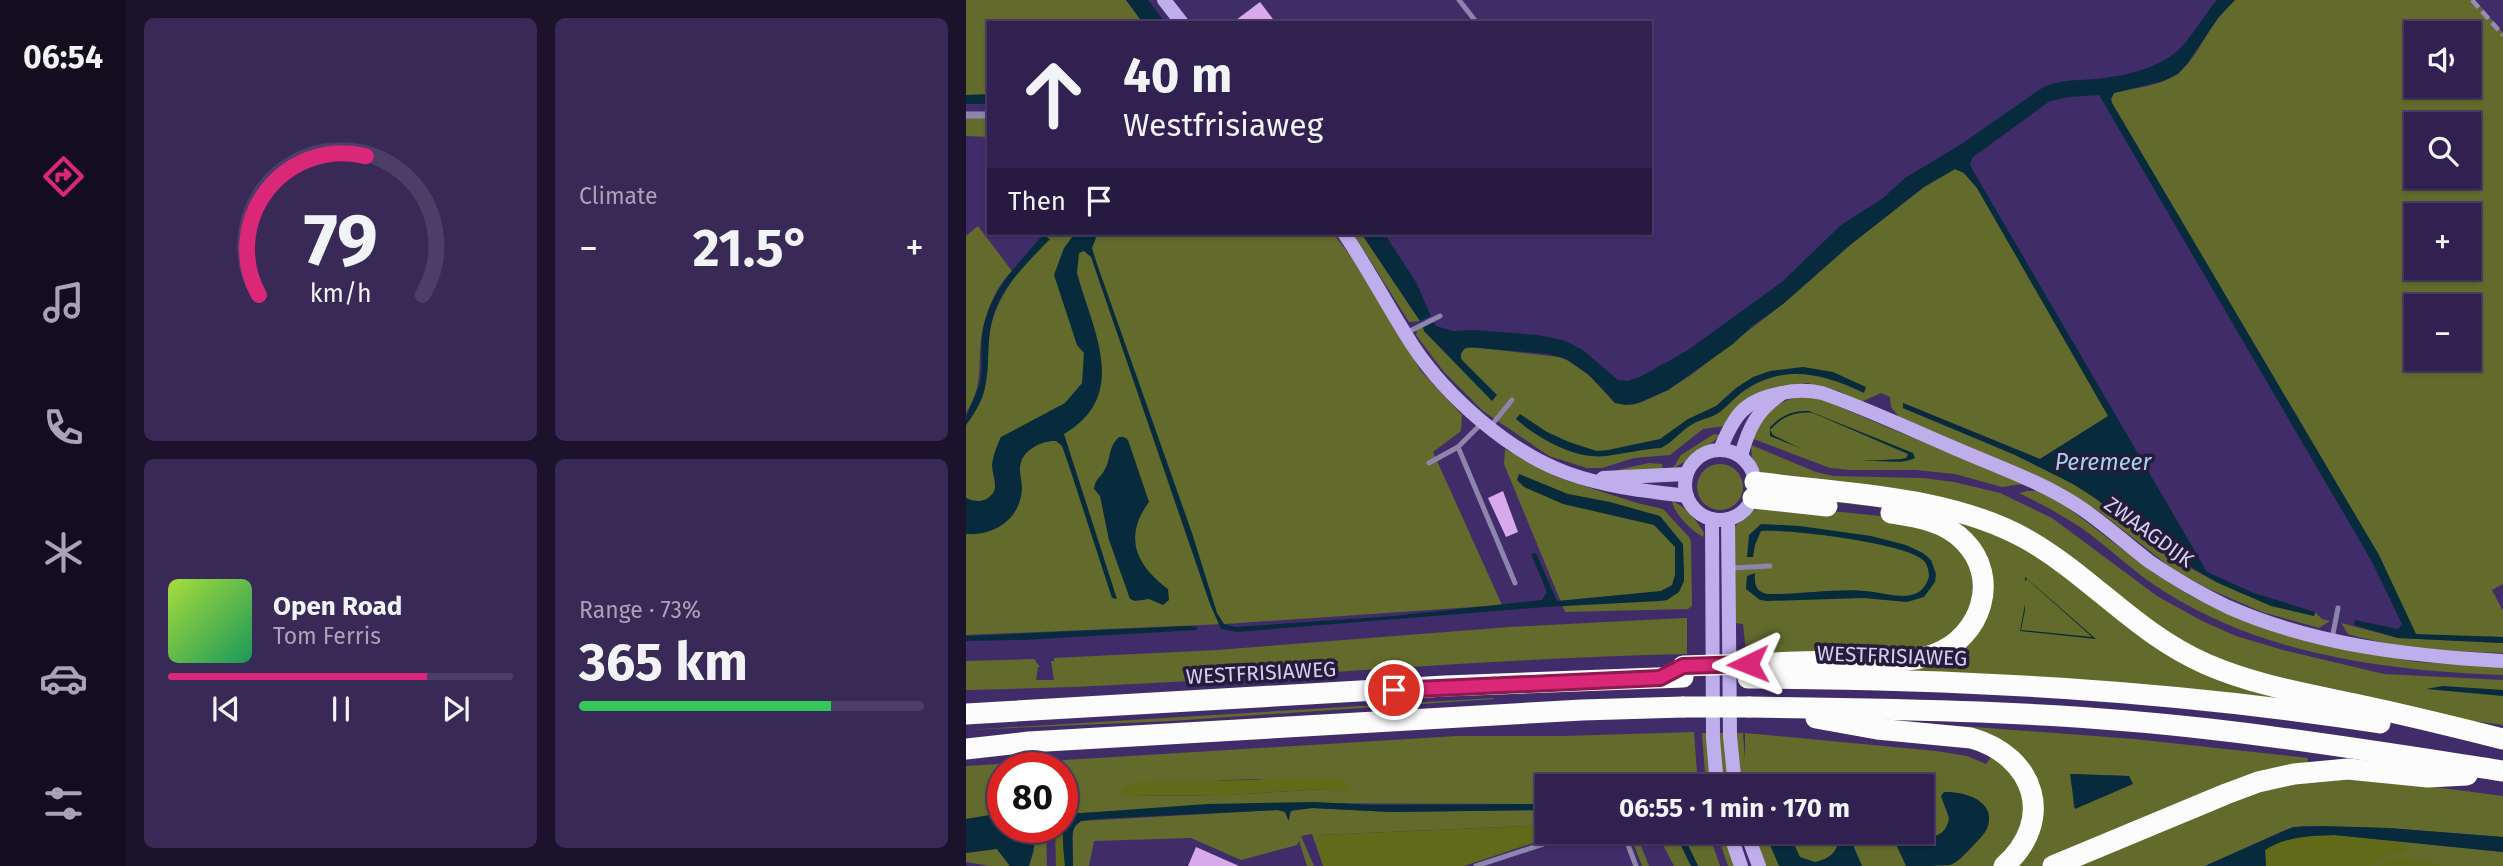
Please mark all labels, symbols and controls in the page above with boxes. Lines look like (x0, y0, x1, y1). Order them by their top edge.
map controls (2404, 21, 2481, 371)
button: sound (2404, 21, 2481, 98)
text: 06:54 (23, 38, 103, 76)
text: 40 m (1123, 46, 1232, 105)
icon: ahead (1008, 49, 1099, 140)
text: Westfrisiaweg (1123, 106, 1323, 144)
button: search (2404, 112, 2481, 189)
icon: directions (39, 152, 88, 201)
text: Climate (579, 182, 658, 210)
icon: arrive (1080, 182, 1118, 220)
text: Then (1008, 186, 1066, 217)
text: 79 (304, 198, 377, 285)
button: + (2404, 203, 2481, 280)
text: 21.5° (693, 217, 810, 280)
text: − (579, 225, 598, 271)
text: + (905, 225, 924, 271)
icon: music (39, 278, 88, 327)
text: km/h (310, 279, 371, 309)
button: − (2404, 294, 2481, 371)
icon: phone (39, 403, 88, 452)
water label: Peremeer (2055, 448, 2152, 476)
street label: ZWAAGDIJK (2099, 491, 2199, 573)
icon: climate (39, 528, 88, 577)
text: Open Road (273, 591, 402, 622)
text: Range · 73% (579, 596, 701, 624)
text: Tom Ferris (273, 622, 381, 650)
position arrow (1711, 627, 1785, 701)
text: 365 km (579, 631, 748, 694)
street label: WESTFRISIAWEG (1816, 640, 1968, 672)
icon: car (39, 654, 88, 703)
street label: WESTFRISIAWEG (1185, 656, 1337, 690)
pin (1364, 660, 1424, 720)
icon: arrive (1375, 671, 1413, 709)
icon: previous (207, 690, 245, 728)
icon: pause (322, 690, 360, 728)
icon: next (437, 690, 475, 728)
speed limit sign: 80 (987, 752, 1078, 843)
icon: filters (39, 779, 88, 828)
text: 06:55 · 1 min · 170 m (1619, 793, 1850, 824)

